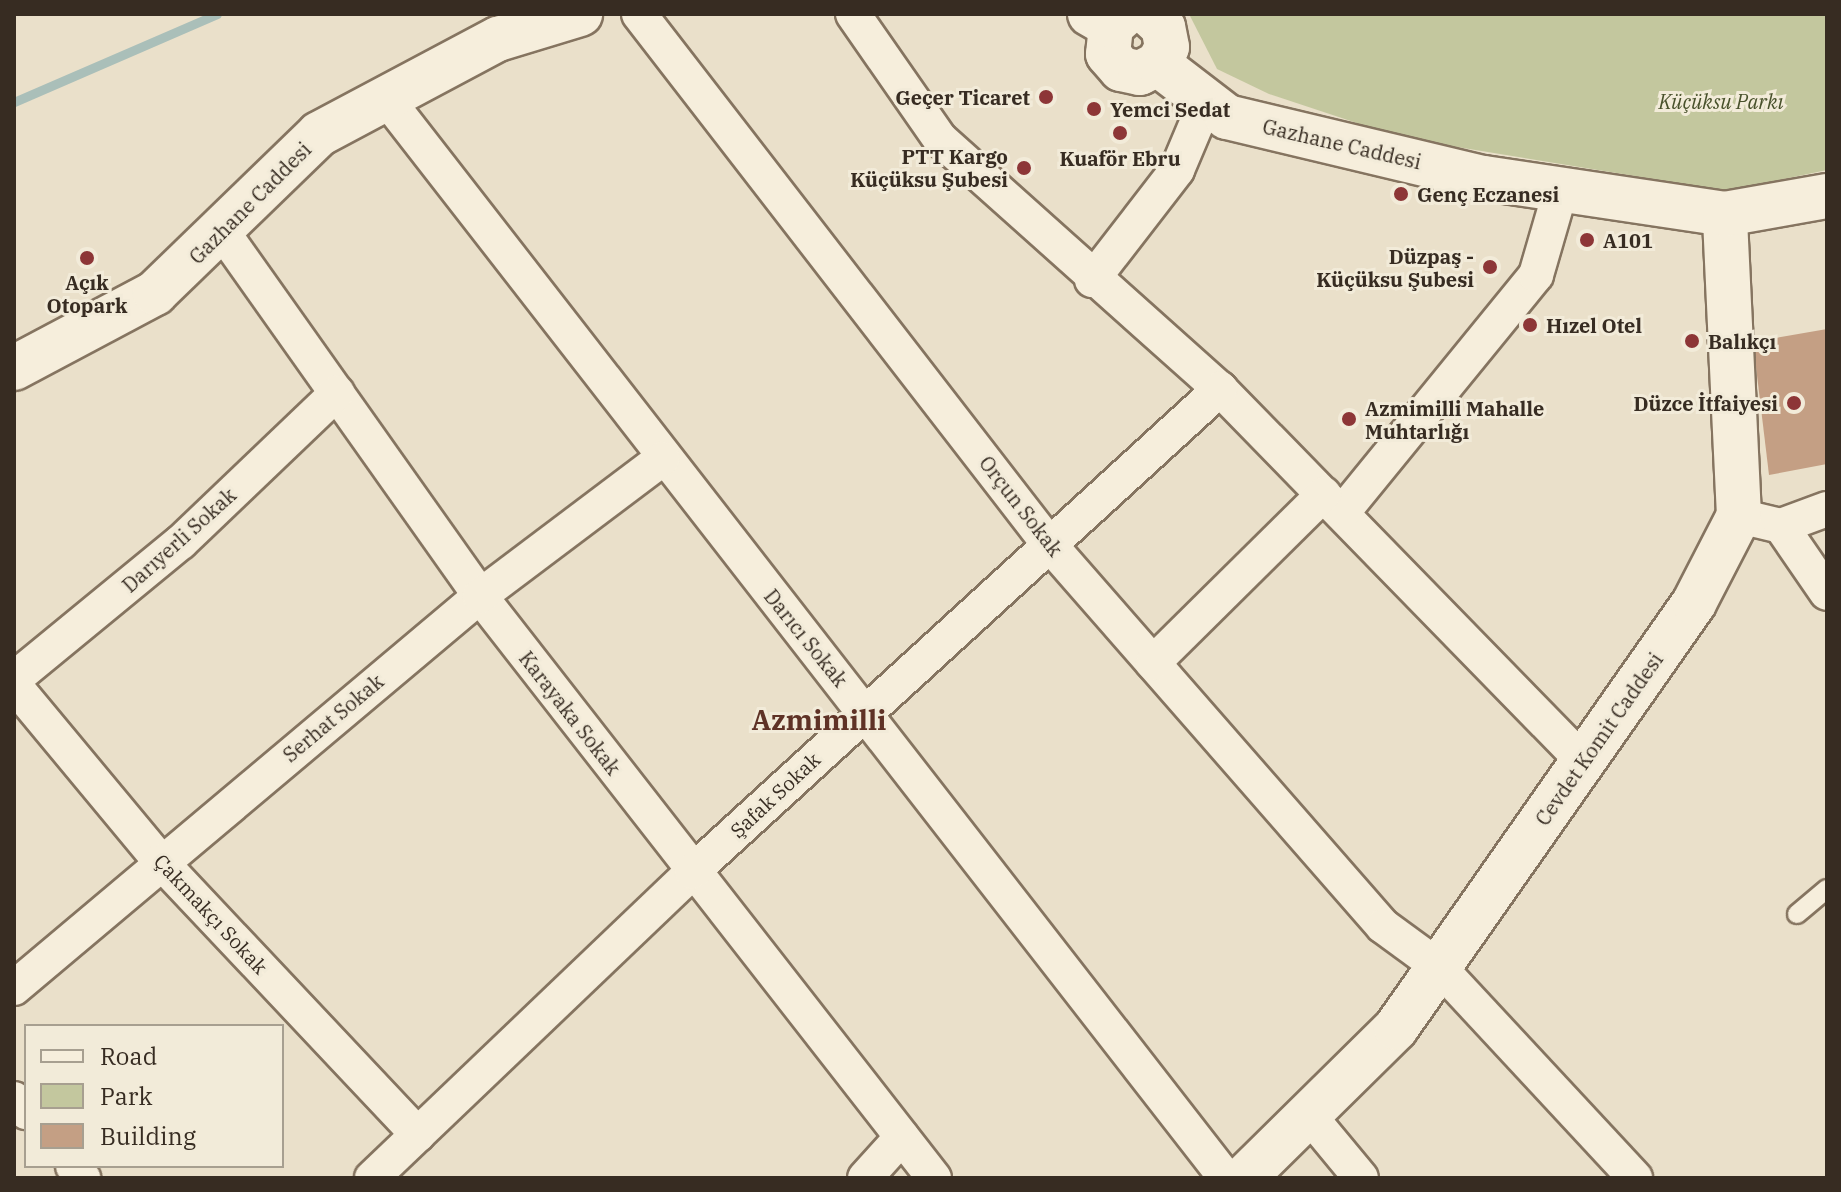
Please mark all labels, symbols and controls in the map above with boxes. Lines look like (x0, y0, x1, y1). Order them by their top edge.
place label: Geçer Ticaret (895, 85, 1030, 109)
marker: Geçer Ticaret (1037, 88, 1055, 106)
park label: Küçüksu Parkı (1658, 89, 1784, 113)
place label: Yemci Sedat (1110, 97, 1230, 121)
marker: Yemci Sedat (1085, 100, 1103, 118)
street label: Gazhane Caddesi (1260, 114, 1424, 174)
marker: Kuaför Ebru (1111, 124, 1129, 142)
street label: Gazhane Caddesi (184, 137, 316, 269)
place label: PTT Kargo Küçüksu Şubesi (850, 144, 1008, 191)
place label: Kuaför Ebru (1059, 146, 1181, 170)
marker: PTT Kargo Küçüksu Şubesi (1015, 159, 1033, 177)
place label: Genç Eczanesi (1417, 182, 1559, 206)
marker: Genç Eczanesi (1392, 185, 1410, 203)
place label: A101 (1603, 228, 1653, 252)
marker: A101 (1578, 231, 1596, 249)
place label: Düzpaş - Küçüksu Şubesi (1316, 244, 1474, 291)
marker: Açık Otopark (78, 249, 96, 267)
marker: Düzpaş - Küçüksu Şubesi (1481, 258, 1499, 276)
place label: Açık Otopark (47, 270, 127, 317)
place label: Hızel Otel (1546, 313, 1642, 337)
marker: Hızel Otel (1521, 316, 1539, 334)
place label: Balıkçı (1708, 329, 1776, 353)
marker: Balıkçı (1683, 332, 1701, 350)
place label: Düzce İtfaiyesi (1633, 391, 1778, 415)
marker: Düzce İtfaiyesi (1785, 394, 1803, 412)
place label: Azmimilli Mahalle Muhtarlığı (1365, 396, 1544, 443)
marker: Azmimilli Mahalle Muhtarlığı (1340, 410, 1358, 428)
street label: Orçun Sokak (974, 451, 1068, 561)
street label: Darıyerli Sokak (117, 483, 241, 597)
street label: Darıcı Sokak (759, 584, 853, 692)
street label: Karayaka Sokak (514, 646, 626, 780)
street label: Cevdet Komit Caddesi (1530, 648, 1668, 830)
street label: Serhat Sokak (278, 669, 388, 767)
district label: Azmimilli (751, 703, 887, 737)
street label: Şafak Sokak (725, 747, 825, 843)
street label: Çakmakçı Sokak (149, 849, 273, 979)
legend (24, 1024, 284, 1168)
text: Road (100, 1040, 157, 1072)
text: Park (100, 1080, 152, 1112)
text: Building (100, 1120, 196, 1152)

